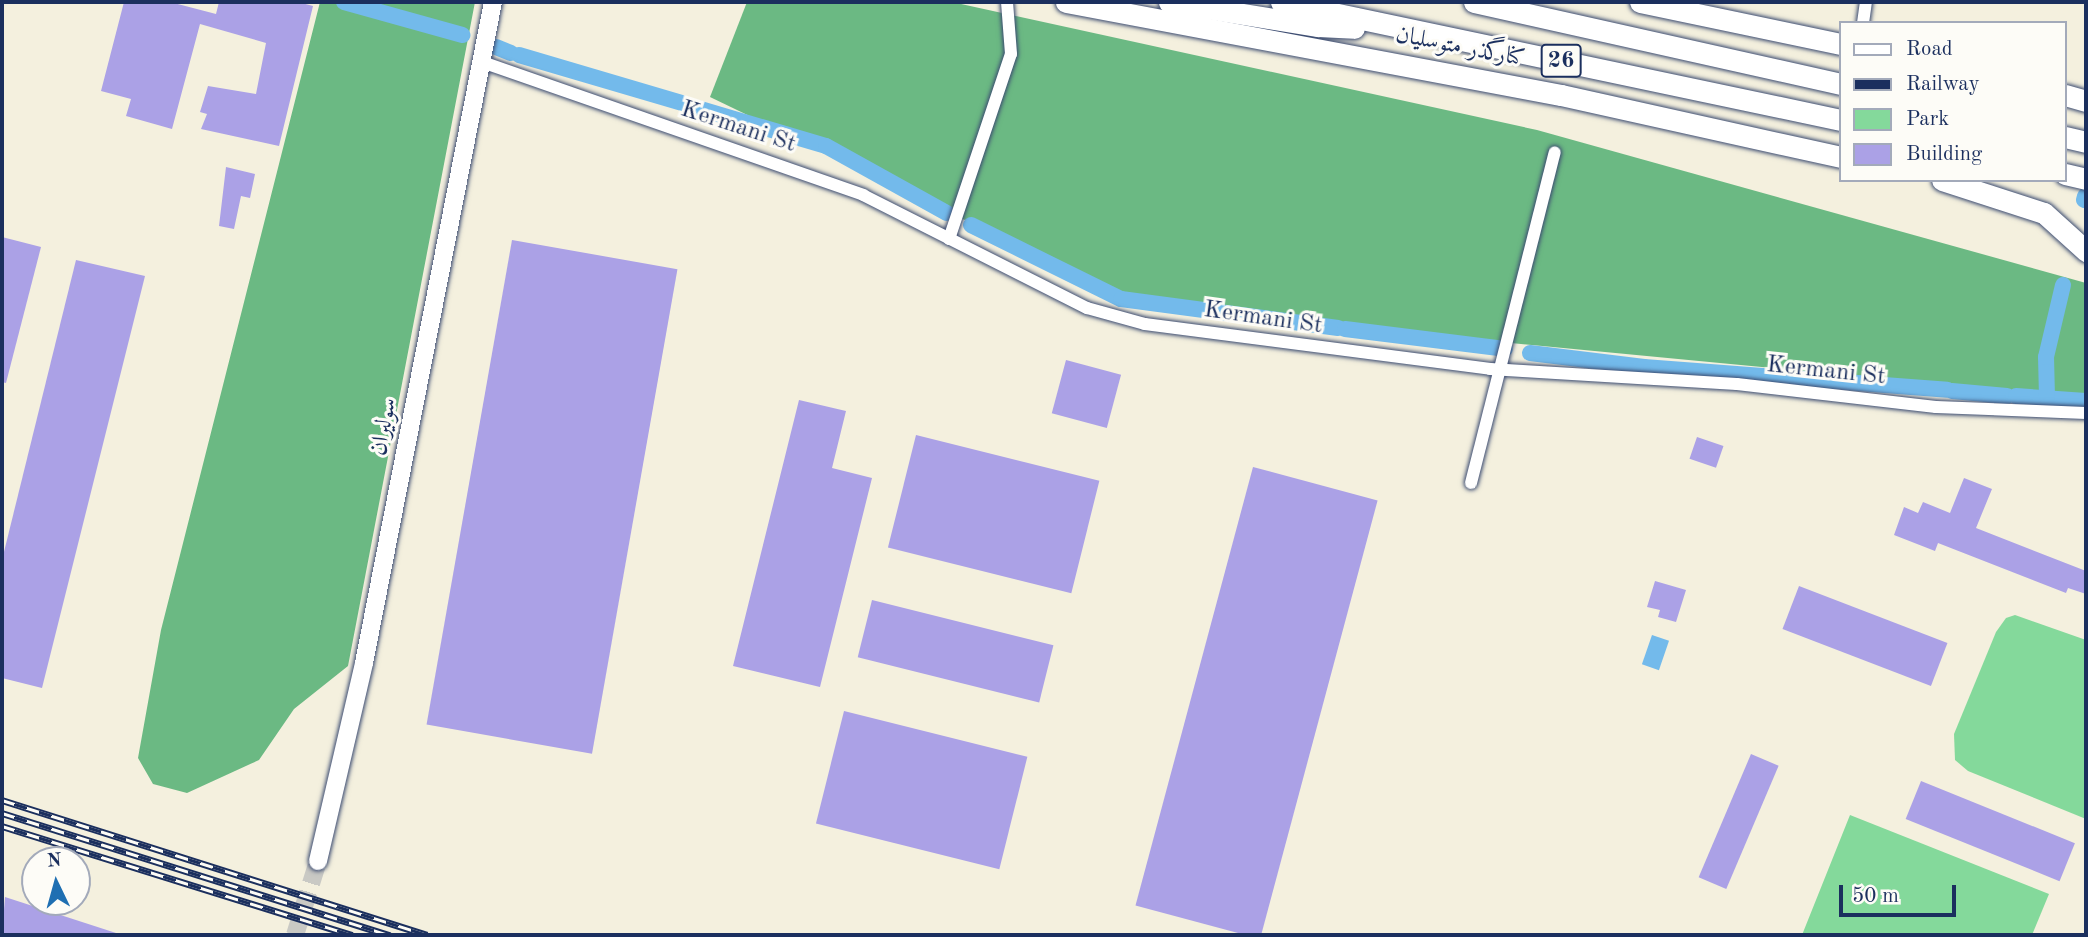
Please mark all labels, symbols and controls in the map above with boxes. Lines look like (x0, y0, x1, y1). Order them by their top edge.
street label: کنارگذر متوسلیان (1393, 21, 1527, 75)
legend (1840, 21, 2067, 182)
text: Road (1906, 39, 1953, 60)
road number: 26 (1540, 41, 1582, 80)
text: Railway (1906, 74, 1980, 95)
street label: Kermani St (677, 96, 799, 160)
text: Park (1906, 109, 1949, 130)
text: Building (1906, 144, 1982, 165)
street label: Kermani St (1202, 296, 1324, 342)
street label: Kermani St (1765, 351, 1887, 393)
street label: سولیران (365, 396, 405, 458)
north arrow (21, 846, 91, 916)
text: N (46, 851, 62, 872)
scale bar (1843, 870, 1960, 914)
text: 50 m (1852, 886, 1899, 907)

